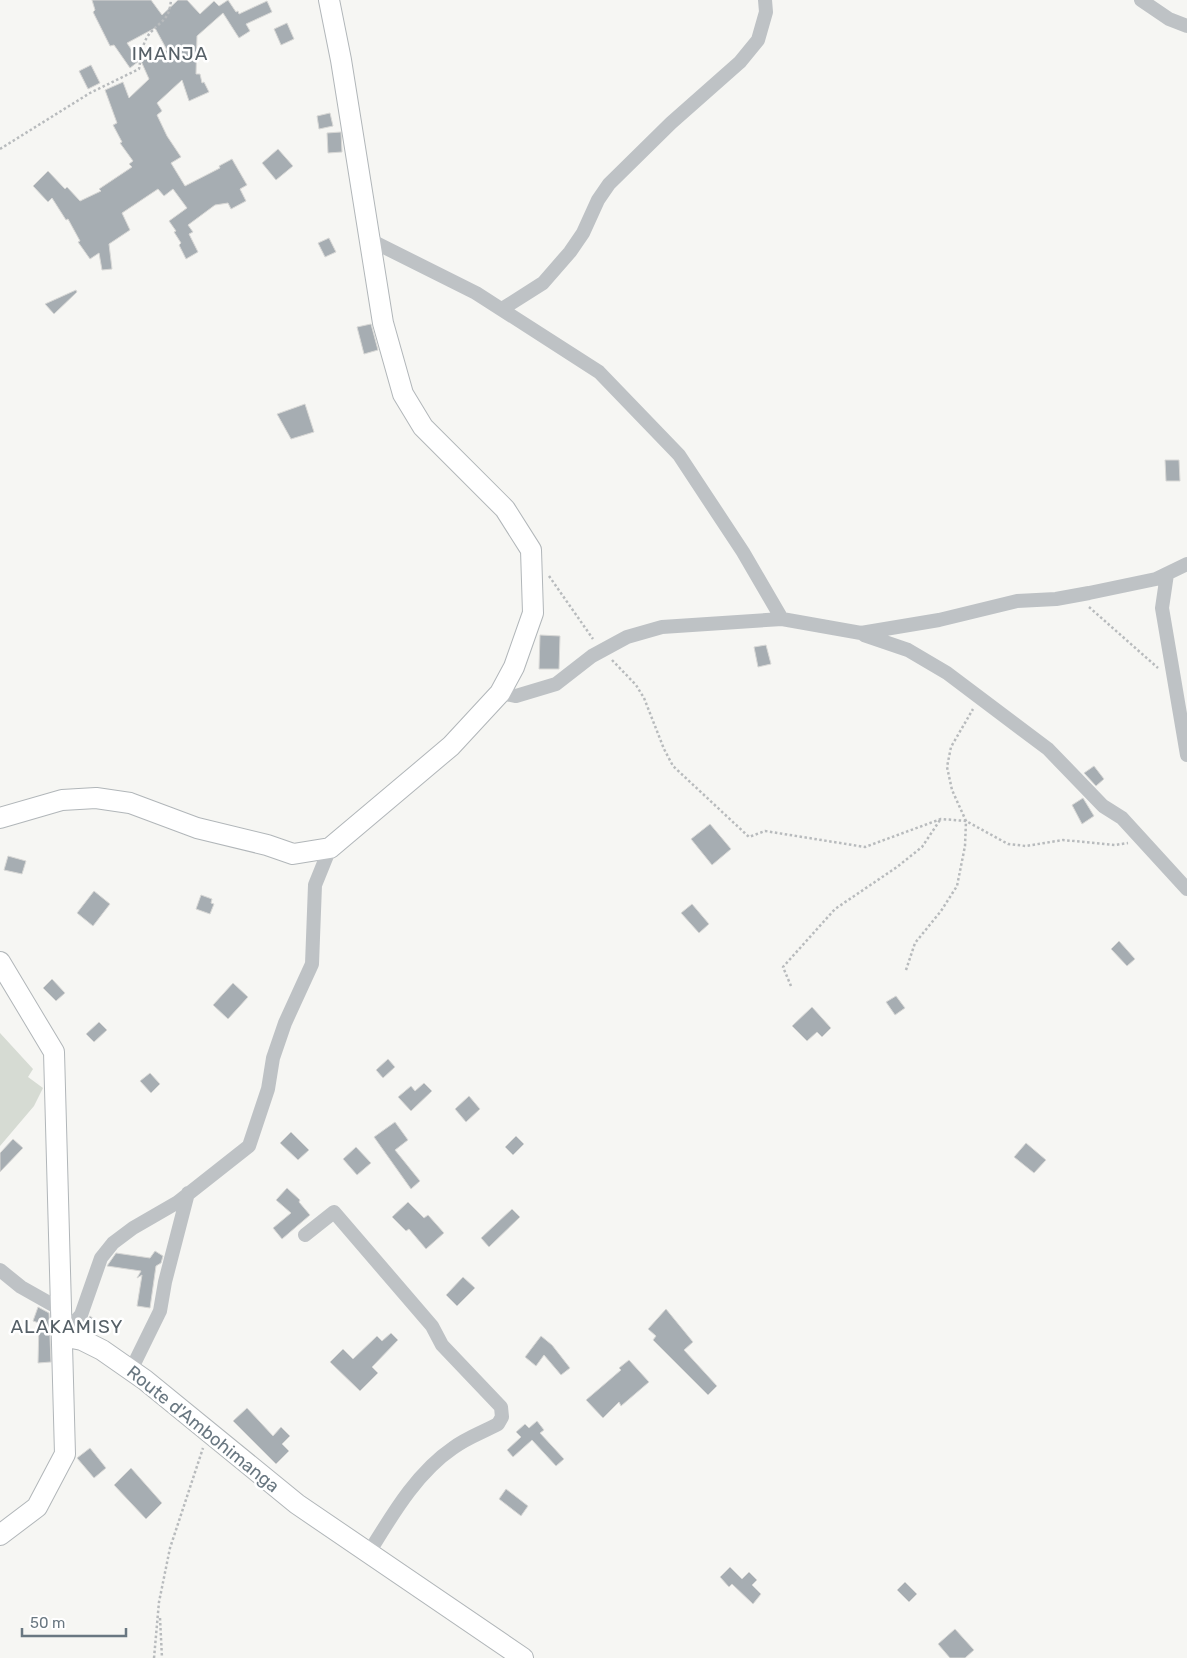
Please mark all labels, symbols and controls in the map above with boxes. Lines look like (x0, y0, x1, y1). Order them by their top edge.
district label: IMANJA (132, 42, 208, 65)
district label: ALAKAMISY (10, 1315, 124, 1338)
street label: Route d'Ambohimanga (122, 1361, 284, 1497)
scale bar (22, 1606, 126, 1638)
text: 50 m (30, 1614, 65, 1632)

